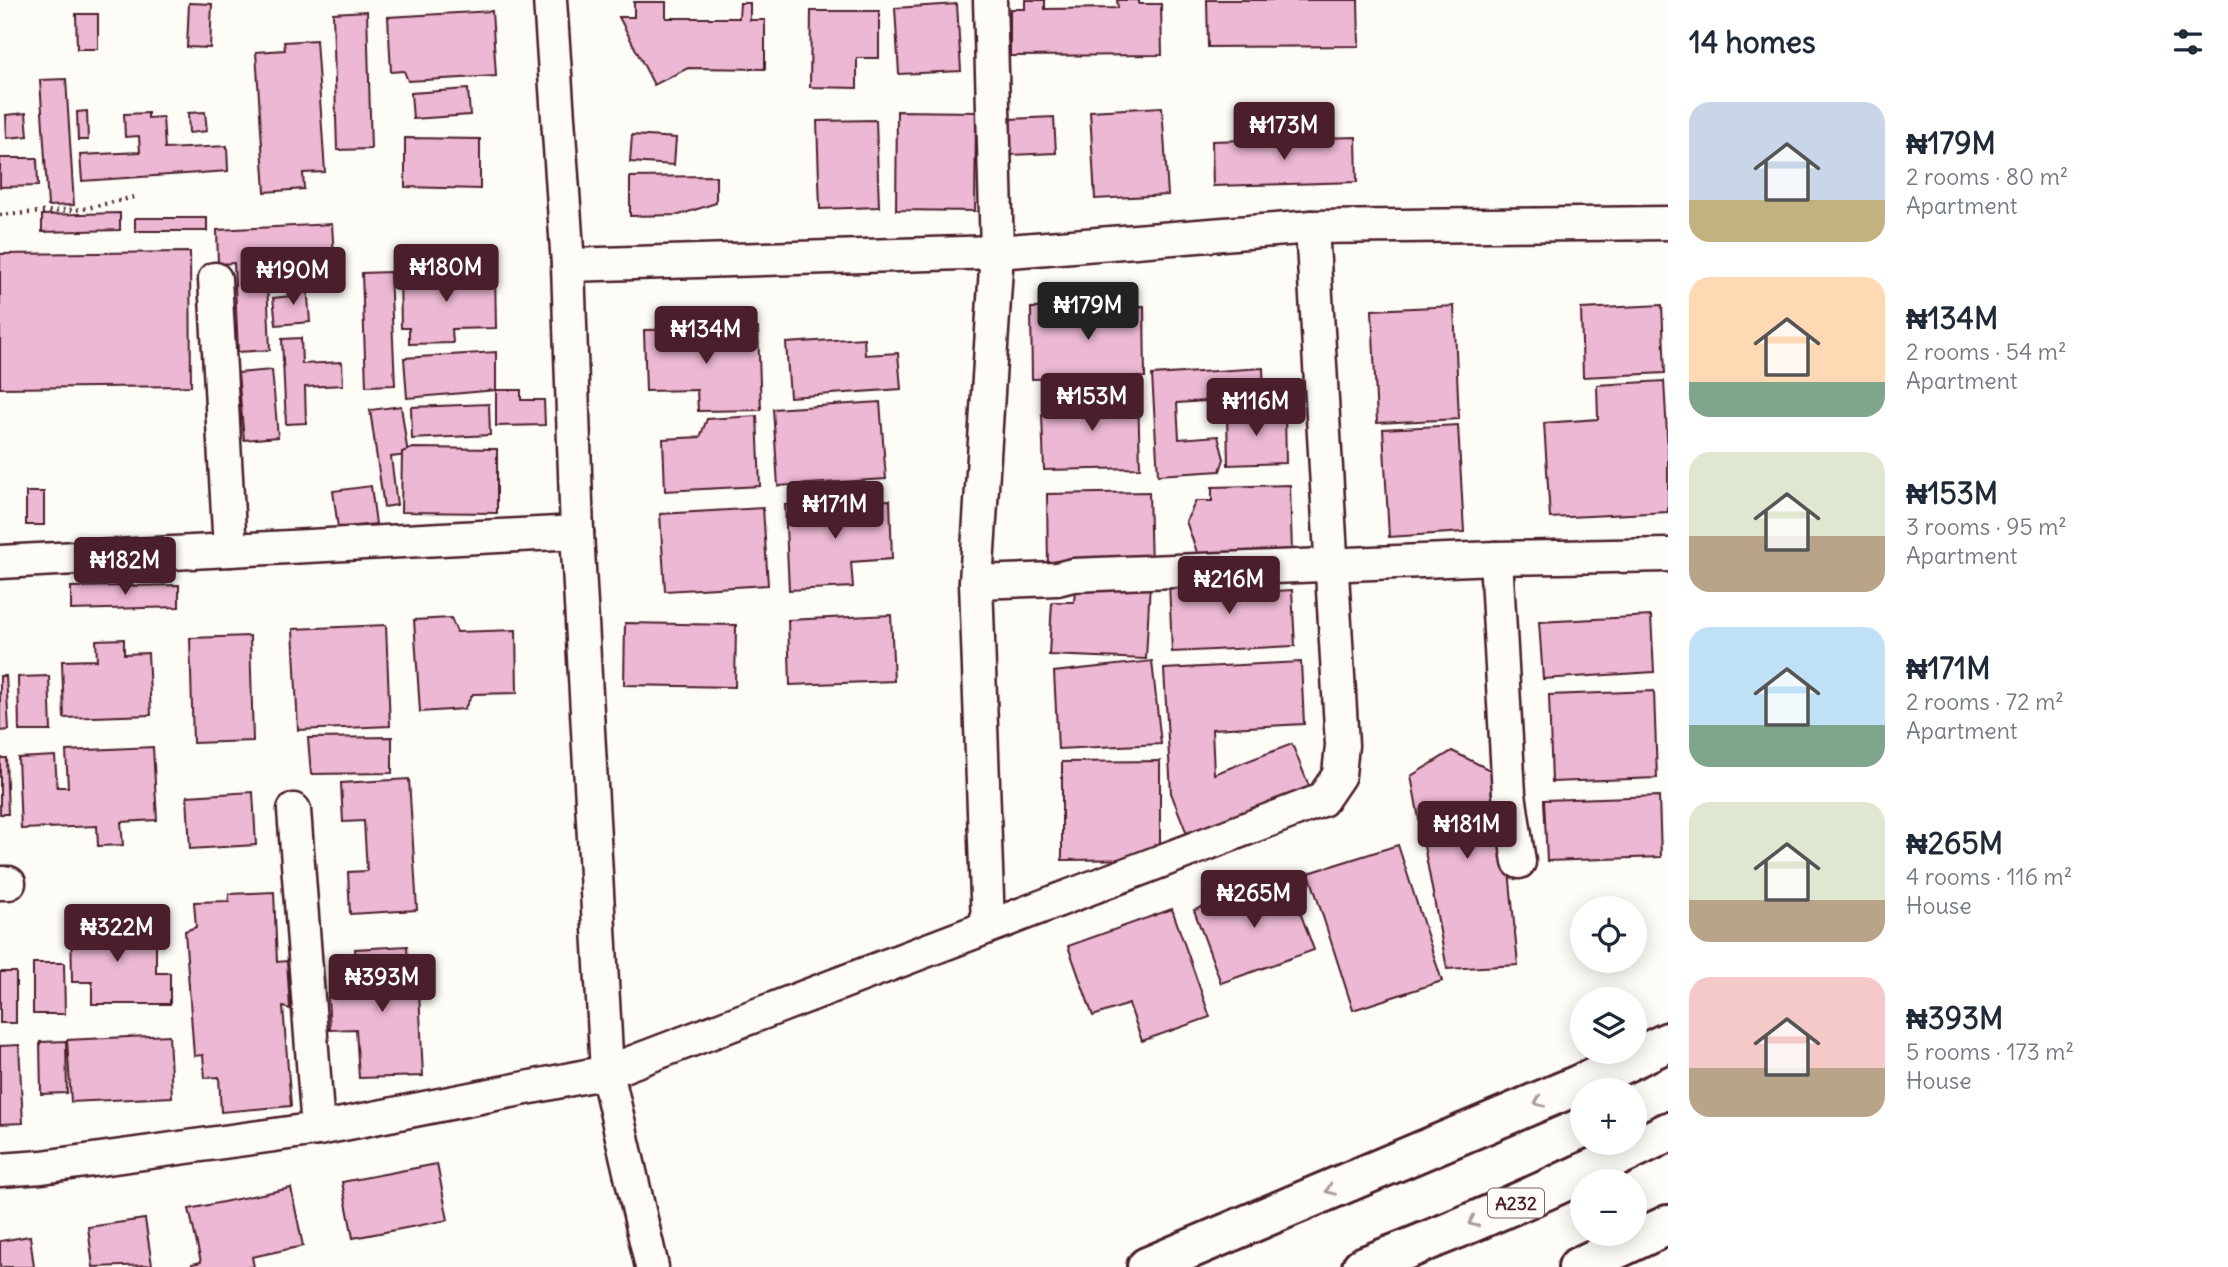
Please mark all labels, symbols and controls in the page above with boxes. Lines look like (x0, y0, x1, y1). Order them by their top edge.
text: 14 homes (1689, 23, 1816, 61)
icon: filters (2169, 23, 2207, 61)
pin: ₦173M (1235, 102, 1333, 162)
text: ₦173M (1250, 110, 1318, 139)
text: ₦179M (1906, 124, 1996, 162)
icon: home (1745, 130, 1829, 214)
text: 2 rooms · 80 m² (1906, 162, 2068, 191)
text: Apartment (1906, 191, 2018, 220)
pin: ₦180M (397, 244, 495, 304)
pin: ₦190M (244, 247, 342, 307)
text: ₦180M (410, 252, 482, 281)
text: ₦190M (257, 255, 329, 284)
pin: ₦179M (1039, 282, 1137, 342)
text: ₦179M (1054, 290, 1122, 319)
text: ₦134M (1906, 299, 1998, 337)
icon: home (1745, 305, 1829, 389)
pin: ₦134M (657, 306, 755, 366)
text: ₦134M (671, 314, 741, 343)
text: 2 rooms · 54 m² (1906, 337, 2067, 366)
text: Apartment (1906, 366, 2018, 395)
pin: ₦153M (1043, 374, 1141, 433)
pin: ₦116M (1207, 378, 1305, 438)
text: ₦153M (1057, 381, 1127, 410)
text: ₦116M (1223, 386, 1289, 415)
text: ₦153M (1906, 474, 1998, 512)
icon: home (1745, 480, 1829, 564)
pin: ₦171M (786, 482, 884, 541)
text: ₦171M (803, 489, 867, 518)
text: 3 rooms · 95 m² (1906, 512, 2067, 541)
pin: ₦182M (76, 538, 174, 597)
text: Apartment (1906, 541, 2018, 570)
text: ₦182M (90, 545, 160, 574)
pin: ₦216M (1180, 556, 1278, 616)
text: ₦216M (1194, 564, 1264, 593)
text: ₦171M (1906, 649, 1991, 687)
icon: home (1745, 655, 1829, 739)
text: 2 rooms · 72 m² (1906, 687, 2064, 716)
text: Apartment (1906, 716, 2018, 745)
pin: ₦181M (1418, 802, 1516, 861)
text: ₦181M (1434, 809, 1500, 838)
text: ₦265M (1906, 824, 2003, 862)
icon: home (1745, 830, 1829, 914)
text: 4 rooms · 116 m² (1906, 862, 2072, 891)
pin: ₦265M (1205, 870, 1303, 930)
text: ₦265M (1217, 878, 1291, 907)
text: House (1906, 891, 1972, 920)
map controls (1570, 896, 1647, 1246)
button: locate (1570, 896, 1647, 973)
pin: ₦322M (68, 904, 166, 964)
text: ₦322M (80, 912, 154, 941)
pin: ₦393M (333, 954, 431, 1014)
text: ₦393M (345, 962, 419, 991)
button: layers (1570, 987, 1647, 1064)
text: ₦393M (1906, 999, 2003, 1037)
icon: home (1745, 1005, 1829, 1089)
text: 5 rooms · 173 m² (1906, 1037, 2074, 1066)
text: House (1906, 1066, 1972, 1095)
button: + (1570, 1078, 1647, 1155)
one-way arrow (1534, 1093, 1546, 1107)
button: − (1570, 1169, 1647, 1246)
one-way arrow (1325, 1182, 1337, 1196)
road number: A232 (1488, 1188, 1544, 1218)
one-way arrow (1467, 1214, 1480, 1228)

